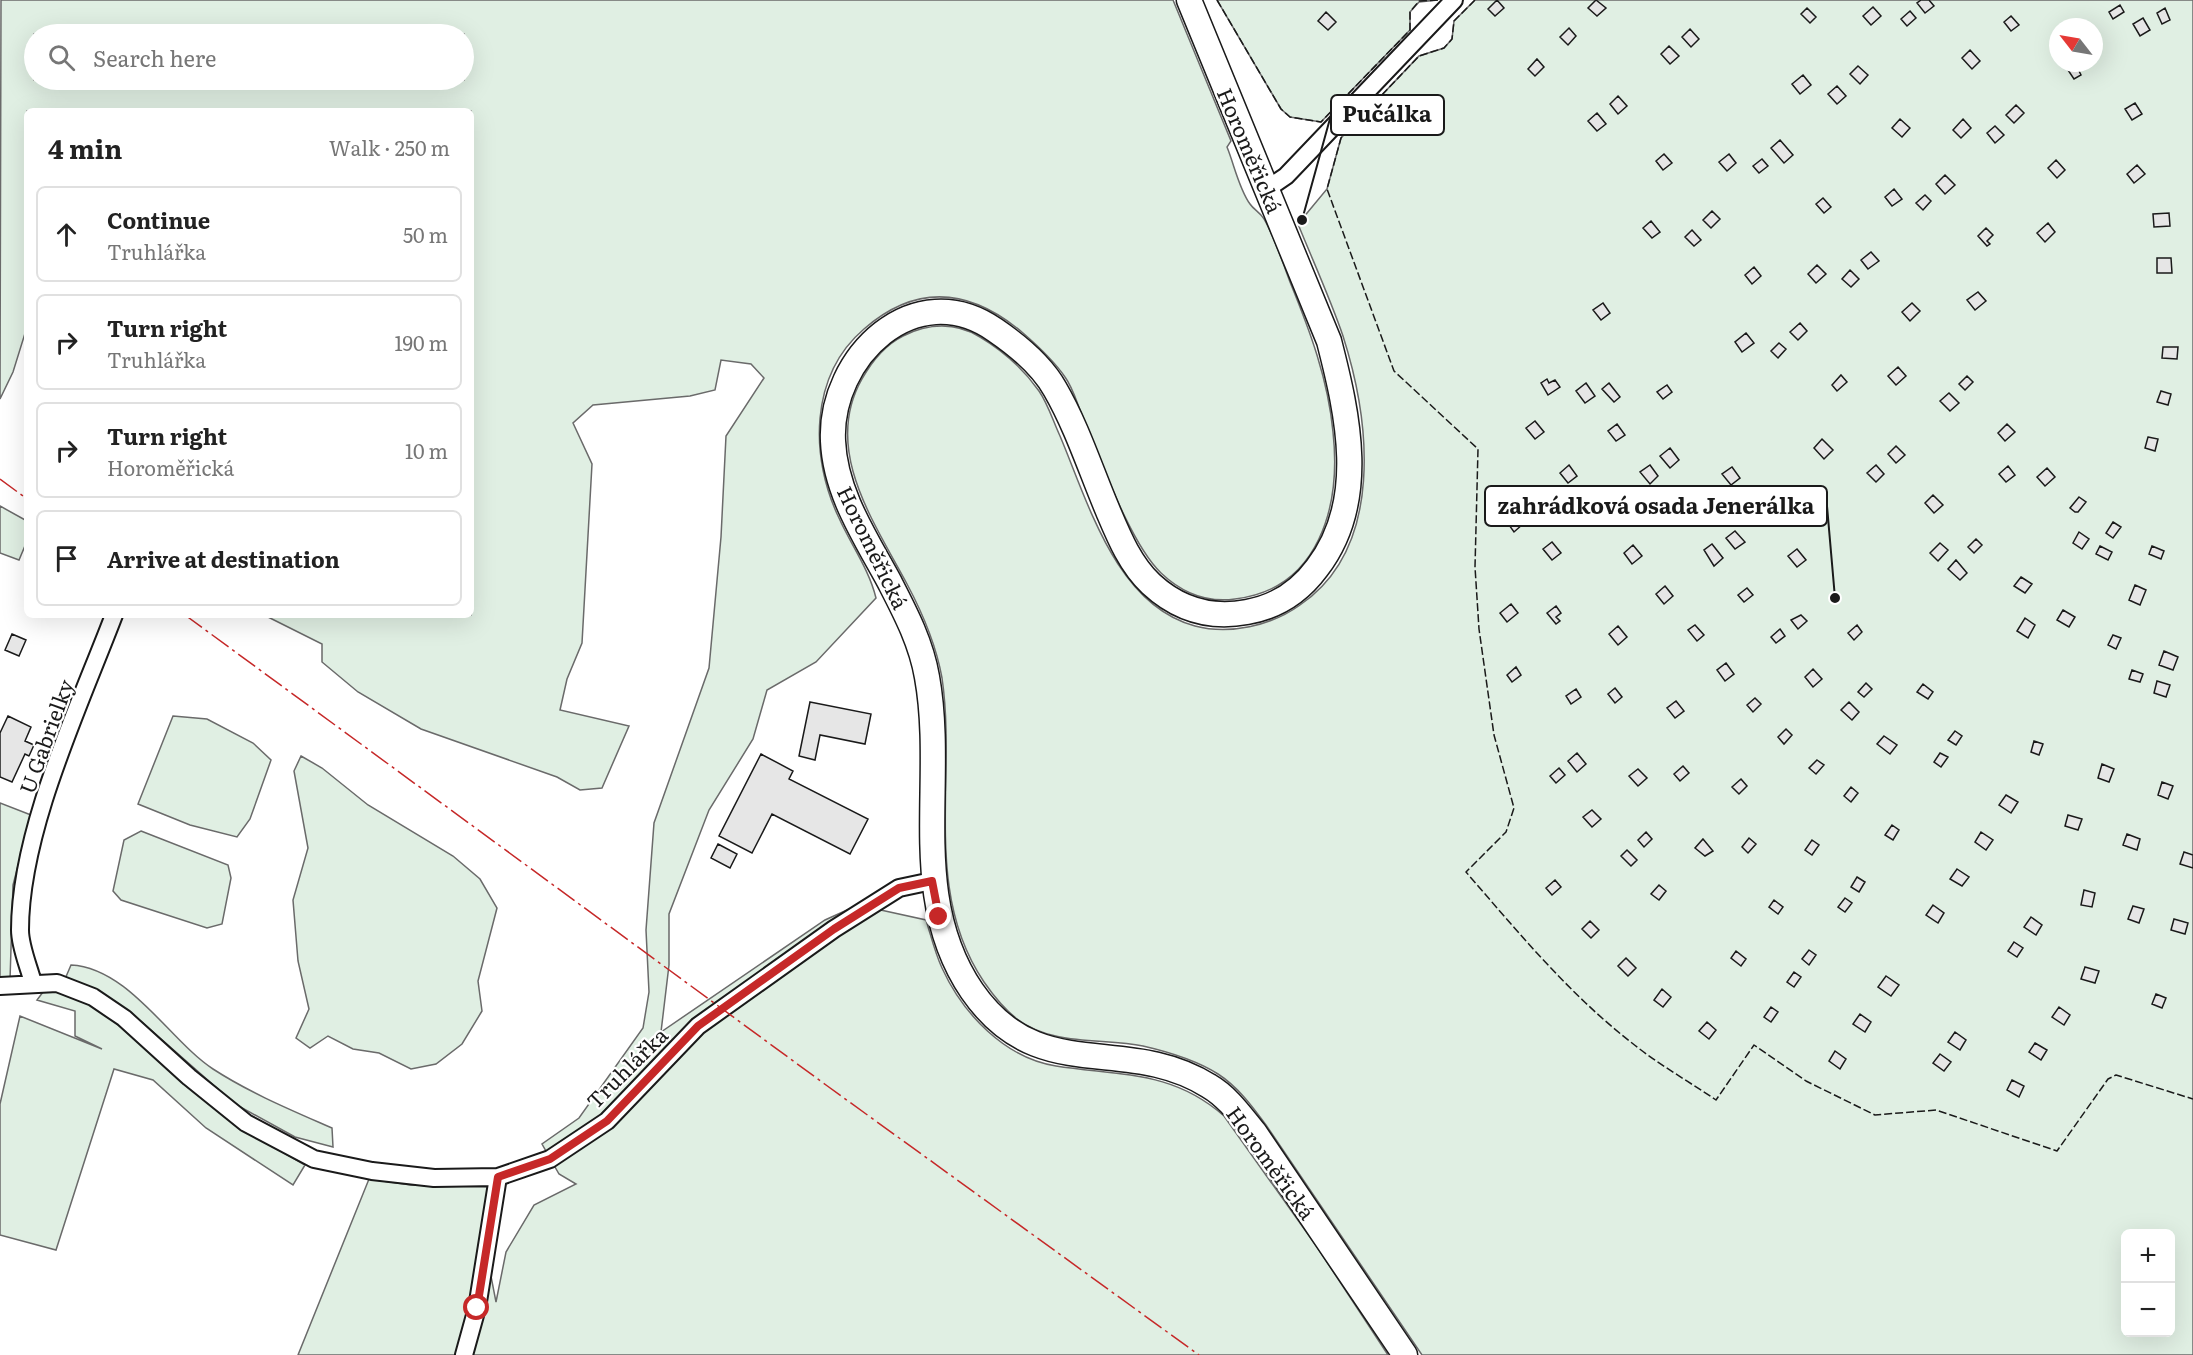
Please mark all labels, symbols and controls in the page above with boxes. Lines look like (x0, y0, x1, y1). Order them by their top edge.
north arrow (2049, 18, 2103, 72)
search box (24, 24, 474, 90)
icon: search (45, 41, 78, 74)
text: Search here (93, 41, 216, 74)
street label: Horoměřická (1211, 82, 1292, 218)
callout: Pučálka (1331, 95, 1444, 135)
text: Pučálka (1342, 96, 1432, 129)
text: 4 min (48, 128, 122, 167)
text: Walk · 250 m (329, 132, 450, 162)
text: Continue (107, 203, 210, 236)
icon: ahead (50, 218, 83, 251)
text: 50 m (403, 219, 448, 249)
text: Truhlářka (107, 236, 206, 266)
text: Turn right (107, 311, 227, 344)
icon: right (50, 326, 83, 359)
text: 190 m (394, 327, 448, 357)
text: Truhlářka (107, 344, 206, 374)
text: Turn right (107, 419, 227, 452)
icon: right (50, 434, 83, 467)
text: 10 m (405, 435, 448, 465)
text: Horoměřická (107, 452, 234, 482)
street label: Horoměřická (831, 480, 918, 614)
callout: zahrádková osada Jenerálka (1485, 486, 1827, 526)
text: zahrádková osada Jenerálka (1497, 488, 1815, 521)
icon: arrive (50, 542, 83, 575)
text: Arrive at destination (107, 542, 340, 575)
street label: U Gabrielky (10, 674, 80, 797)
route end (925, 903, 951, 929)
street label: Truhlářka (578, 1019, 674, 1115)
street label: Horoměřická (1220, 1099, 1324, 1226)
map controls (2121, 1229, 2175, 1337)
button: + (2121, 1229, 2175, 1283)
button: − (2121, 1283, 2175, 1337)
route start (463, 1294, 489, 1320)

